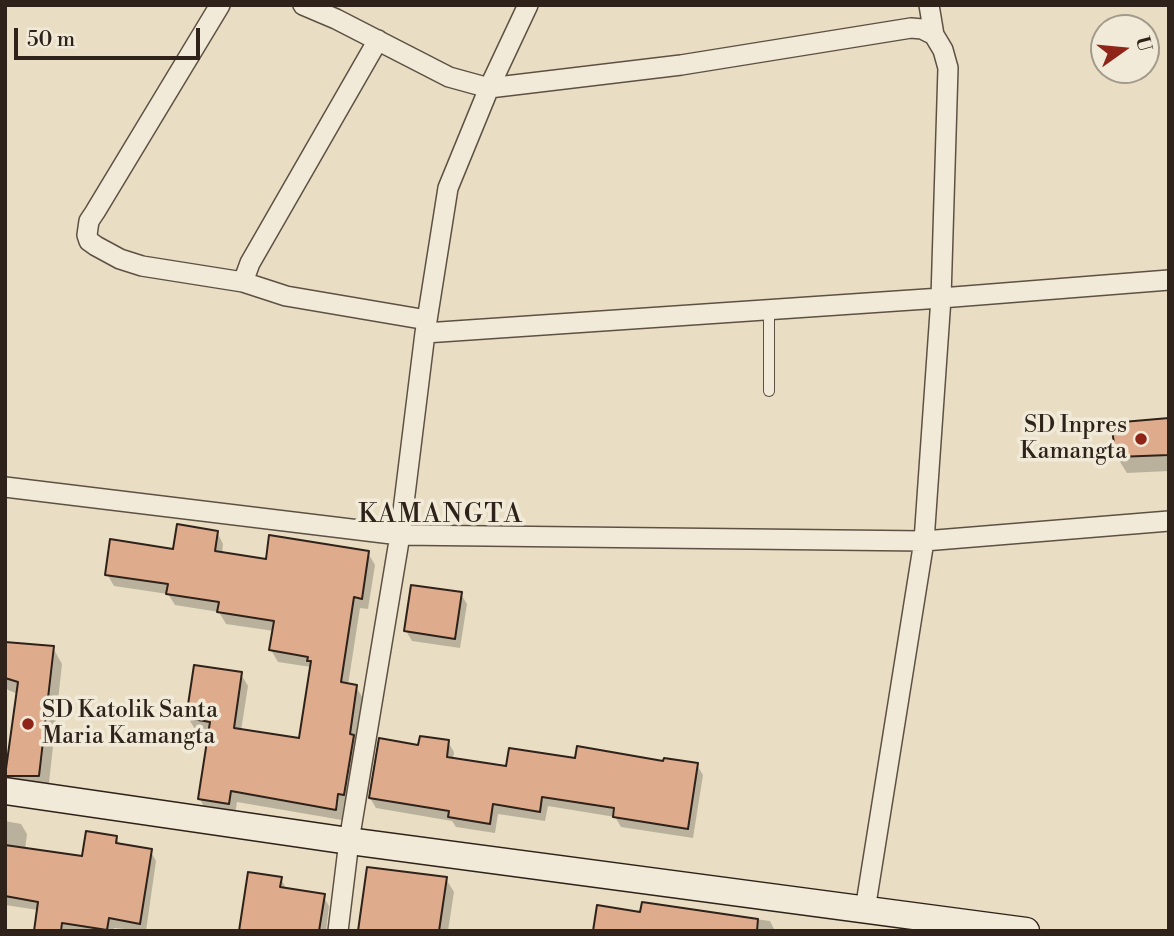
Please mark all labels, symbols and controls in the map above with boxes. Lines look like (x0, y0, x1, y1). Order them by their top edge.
scale bar (18, 14, 203, 58)
north arrow (1090, 14, 1160, 84)
text: 50 m (27, 27, 75, 53)
text: U (1130, 34, 1157, 54)
place label: SD Inpres Kamangta (1020, 412, 1127, 466)
marker: SD Inpres Kamangta (1133, 431, 1149, 447)
district label: KAMANGTA (359, 500, 523, 532)
place label: SD Katolik Santa Maria Kamangta (42, 697, 218, 751)
marker: SD Katolik Santa Maria Kamangta (20, 716, 36, 732)

